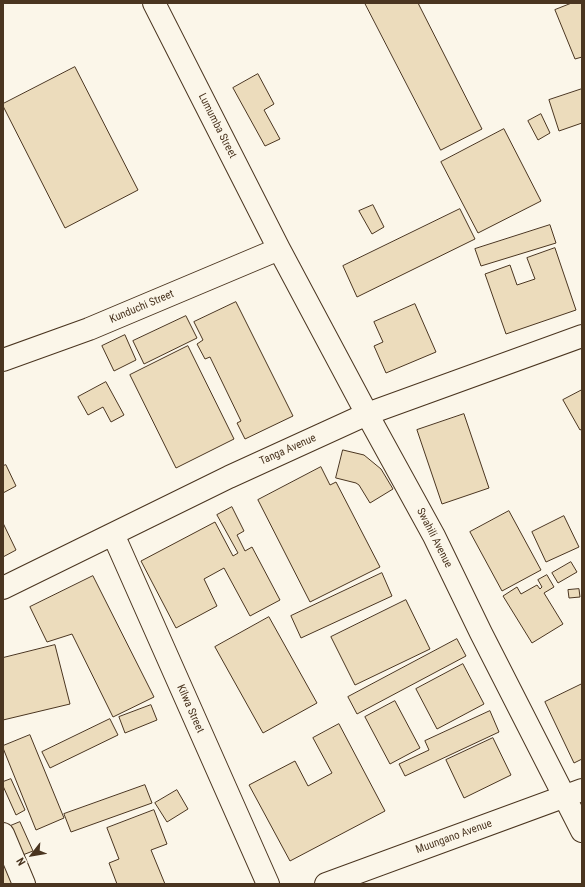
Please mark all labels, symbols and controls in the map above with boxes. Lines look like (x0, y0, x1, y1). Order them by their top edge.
street label: Lumumba Street (195, 91, 239, 161)
street label: Kunduchi Street (108, 288, 176, 326)
street label: Tanga Avenue (258, 432, 318, 468)
street label: Swahili Avenue (413, 506, 455, 570)
street label: Kilwa Street (173, 683, 207, 735)
street label: Muungano Avenue (414, 817, 494, 857)
north arrow (12, 835, 52, 875)
text: N (14, 855, 29, 868)

